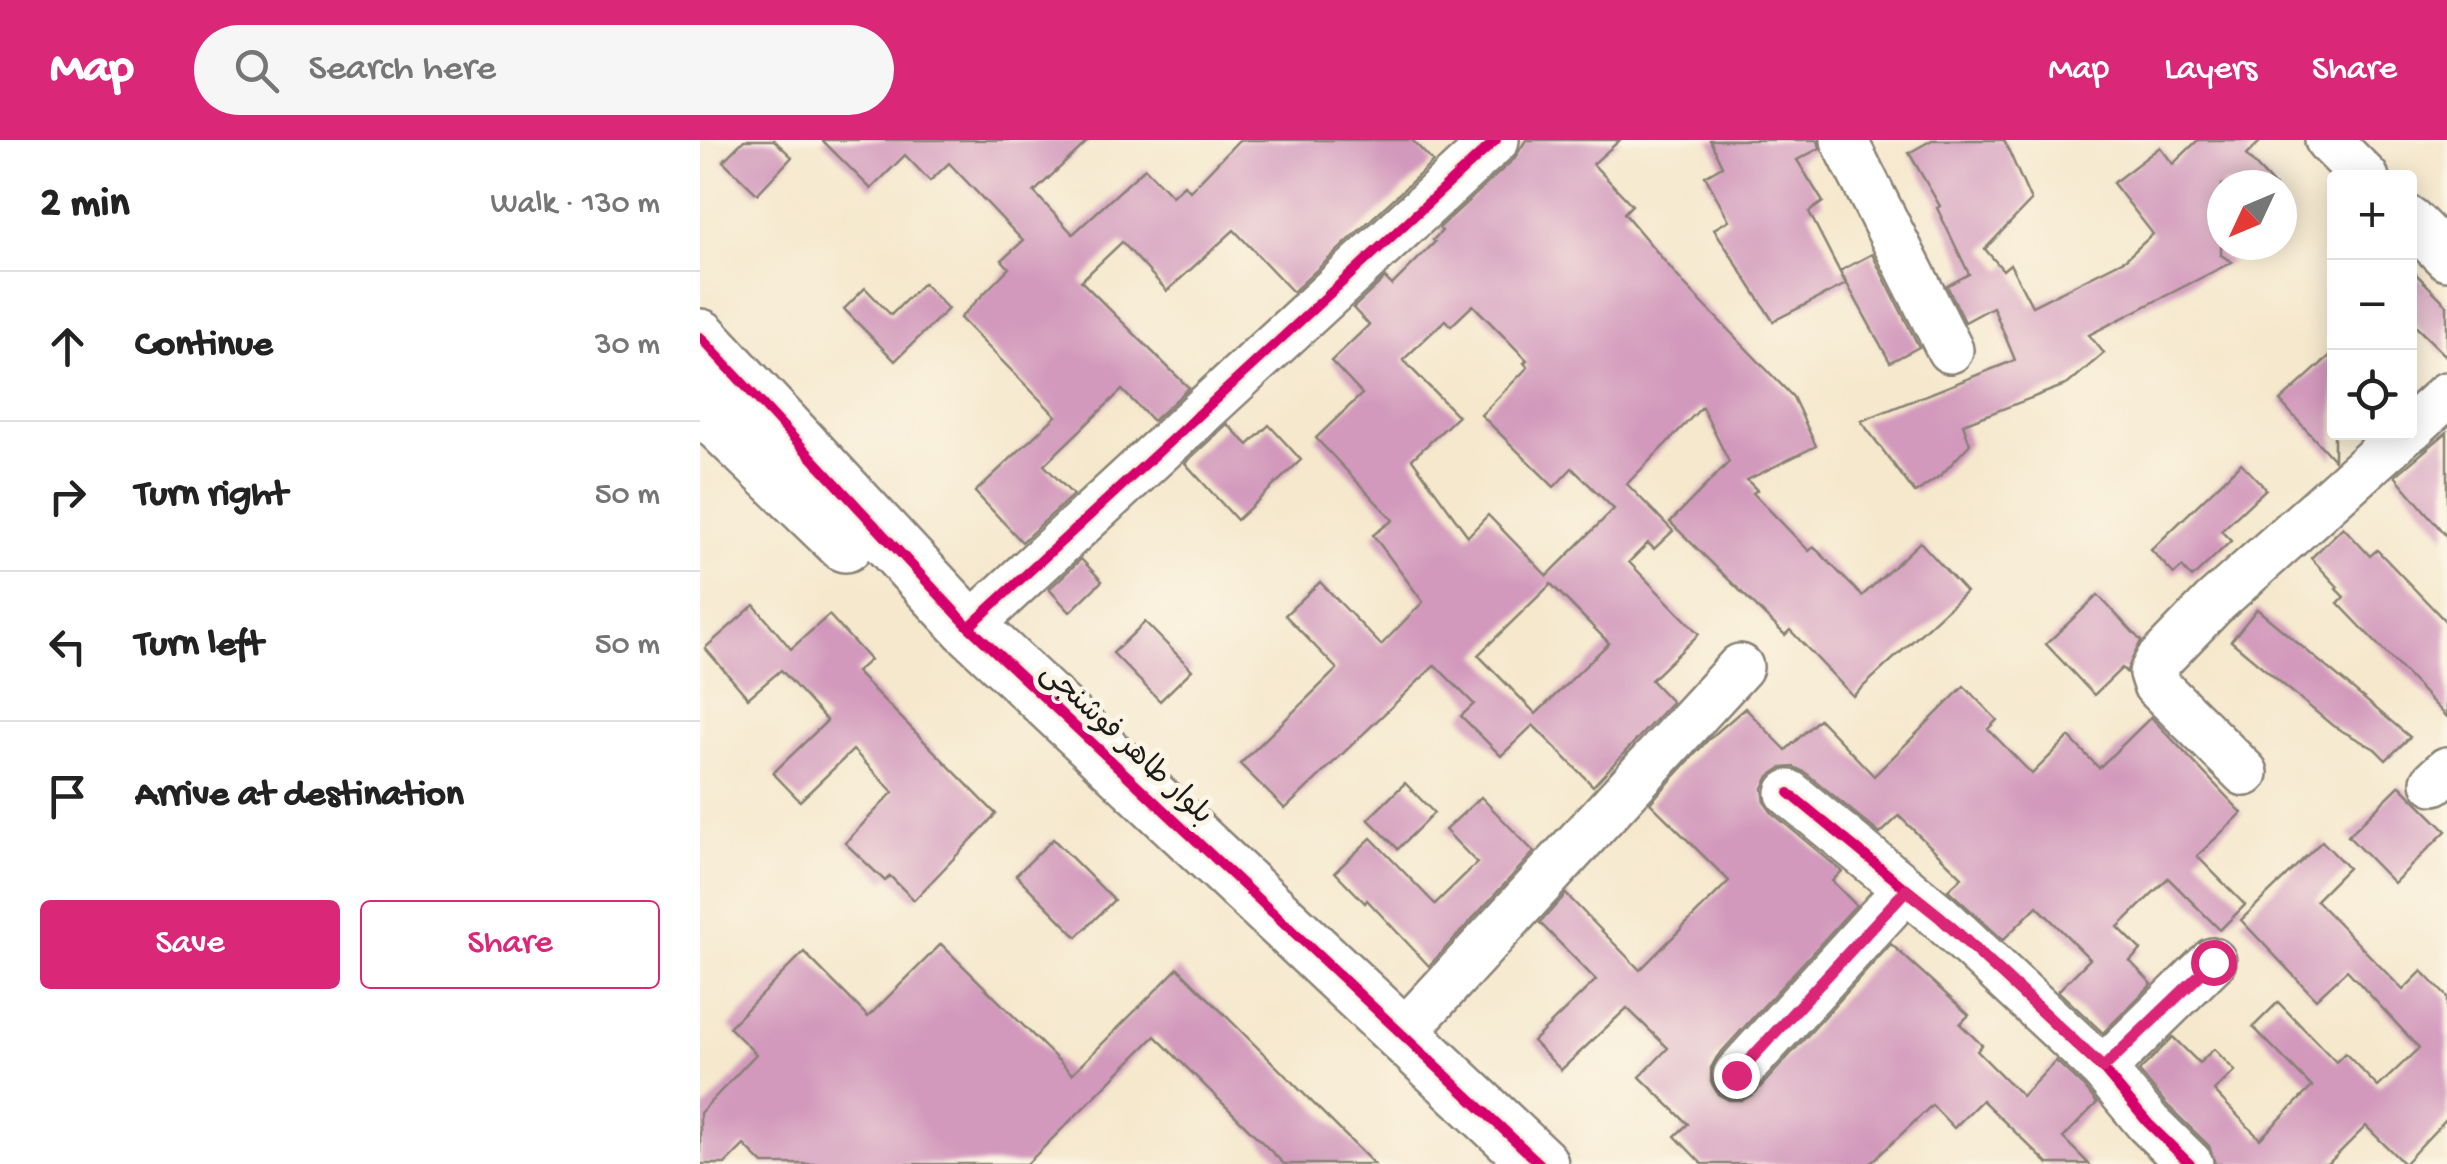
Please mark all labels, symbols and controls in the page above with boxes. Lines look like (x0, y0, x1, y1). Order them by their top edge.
search box (194, 25, 894, 115)
text: Map (50, 42, 134, 99)
icon: search (229, 43, 284, 98)
text: Search here (309, 48, 496, 92)
text: Map (2048, 50, 2109, 91)
text: Layers (2164, 50, 2257, 91)
text: Share (2312, 50, 2397, 91)
north arrow (2207, 170, 2297, 260)
map controls (2327, 170, 2417, 440)
button: + (2327, 170, 2417, 260)
text: 2 min (40, 181, 129, 230)
text: Walk · 130 m (491, 186, 660, 224)
button: − (2327, 260, 2417, 350)
icon: ahead (40, 319, 95, 374)
text: Continue (135, 324, 273, 368)
text: 30 m (595, 327, 660, 365)
button: locate (2327, 350, 2417, 440)
icon: right (40, 469, 95, 524)
text: Turn right (135, 474, 287, 518)
text: 50 m (595, 477, 660, 515)
icon: left (40, 619, 95, 674)
text: Turn left (135, 624, 263, 668)
text: 50 m (595, 627, 660, 665)
street label: بلوار طاهر فوشنجی (1031, 656, 1218, 834)
icon: arrive (40, 769, 95, 824)
text: Arrive at destination (135, 774, 464, 818)
button: Save (40, 900, 340, 989)
button: Share (360, 900, 660, 989)
route start (2191, 940, 2237, 986)
route end (1714, 1053, 1760, 1099)

